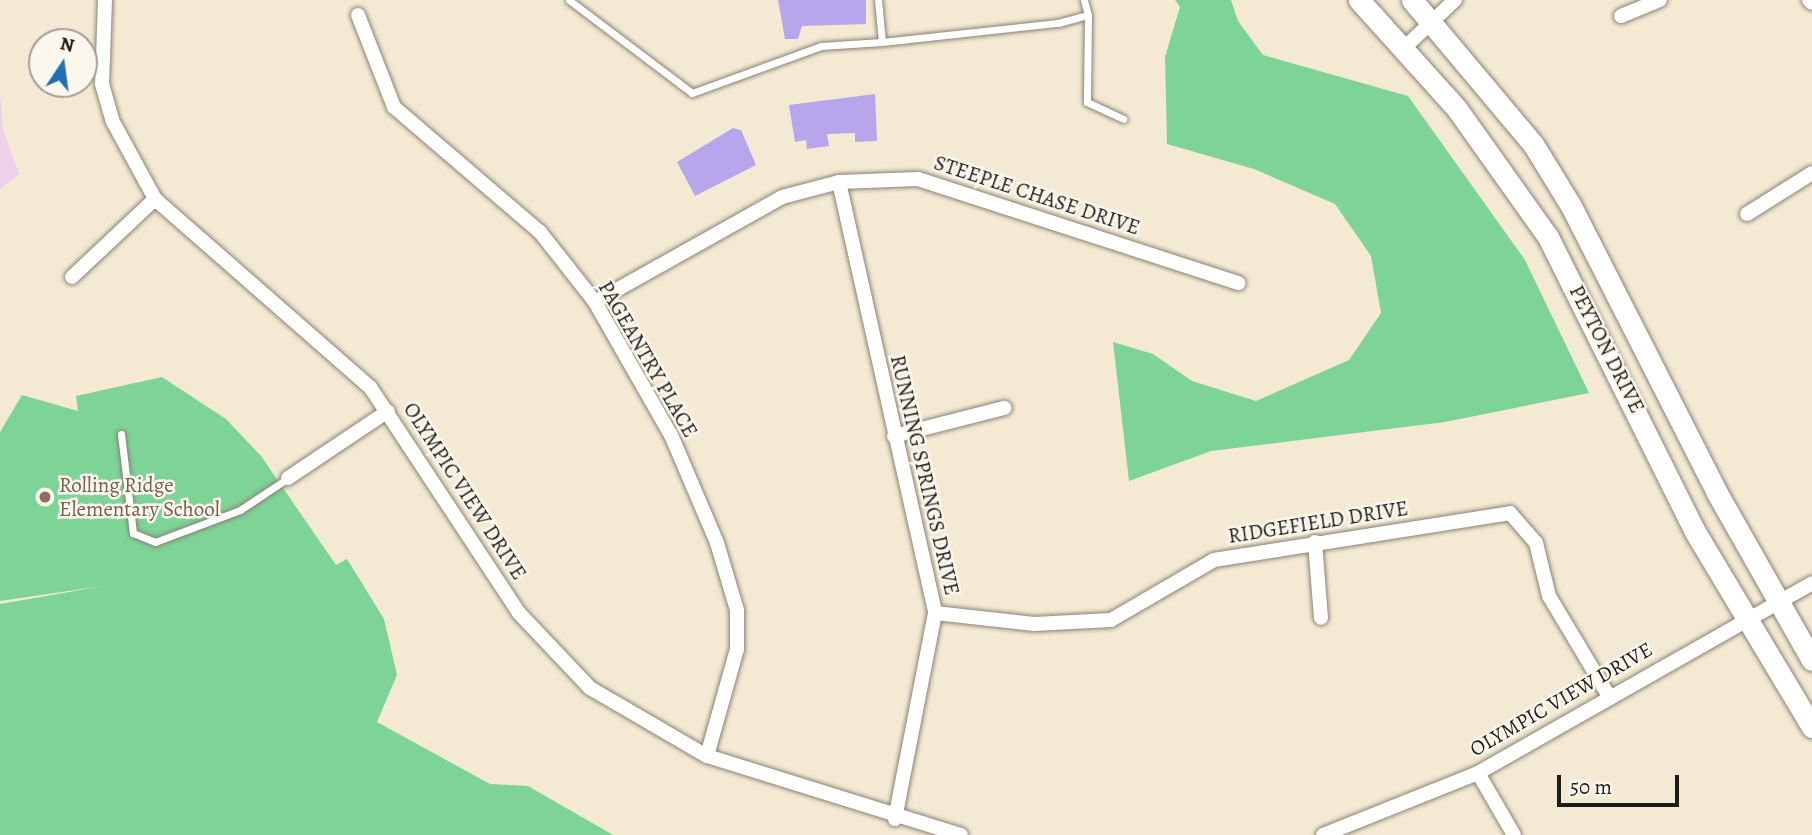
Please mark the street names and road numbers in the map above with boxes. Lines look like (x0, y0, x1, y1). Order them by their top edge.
street label: STEEPLE CHASE DRIVE (931, 150, 1143, 240)
street label: PAGEANTRY PLACE (593, 276, 703, 442)
street label: PEYTON DRIVE (1564, 281, 1650, 417)
street label: RUNNING SPRINGS DRIVE (885, 352, 965, 598)
street label: OLYMPIC VIEW DRIVE (398, 398, 532, 584)
street label: RIDGEFIELD DRIVE (1226, 495, 1410, 549)
street label: OLYMPIC VIEW DRIVE (1465, 636, 1657, 762)

